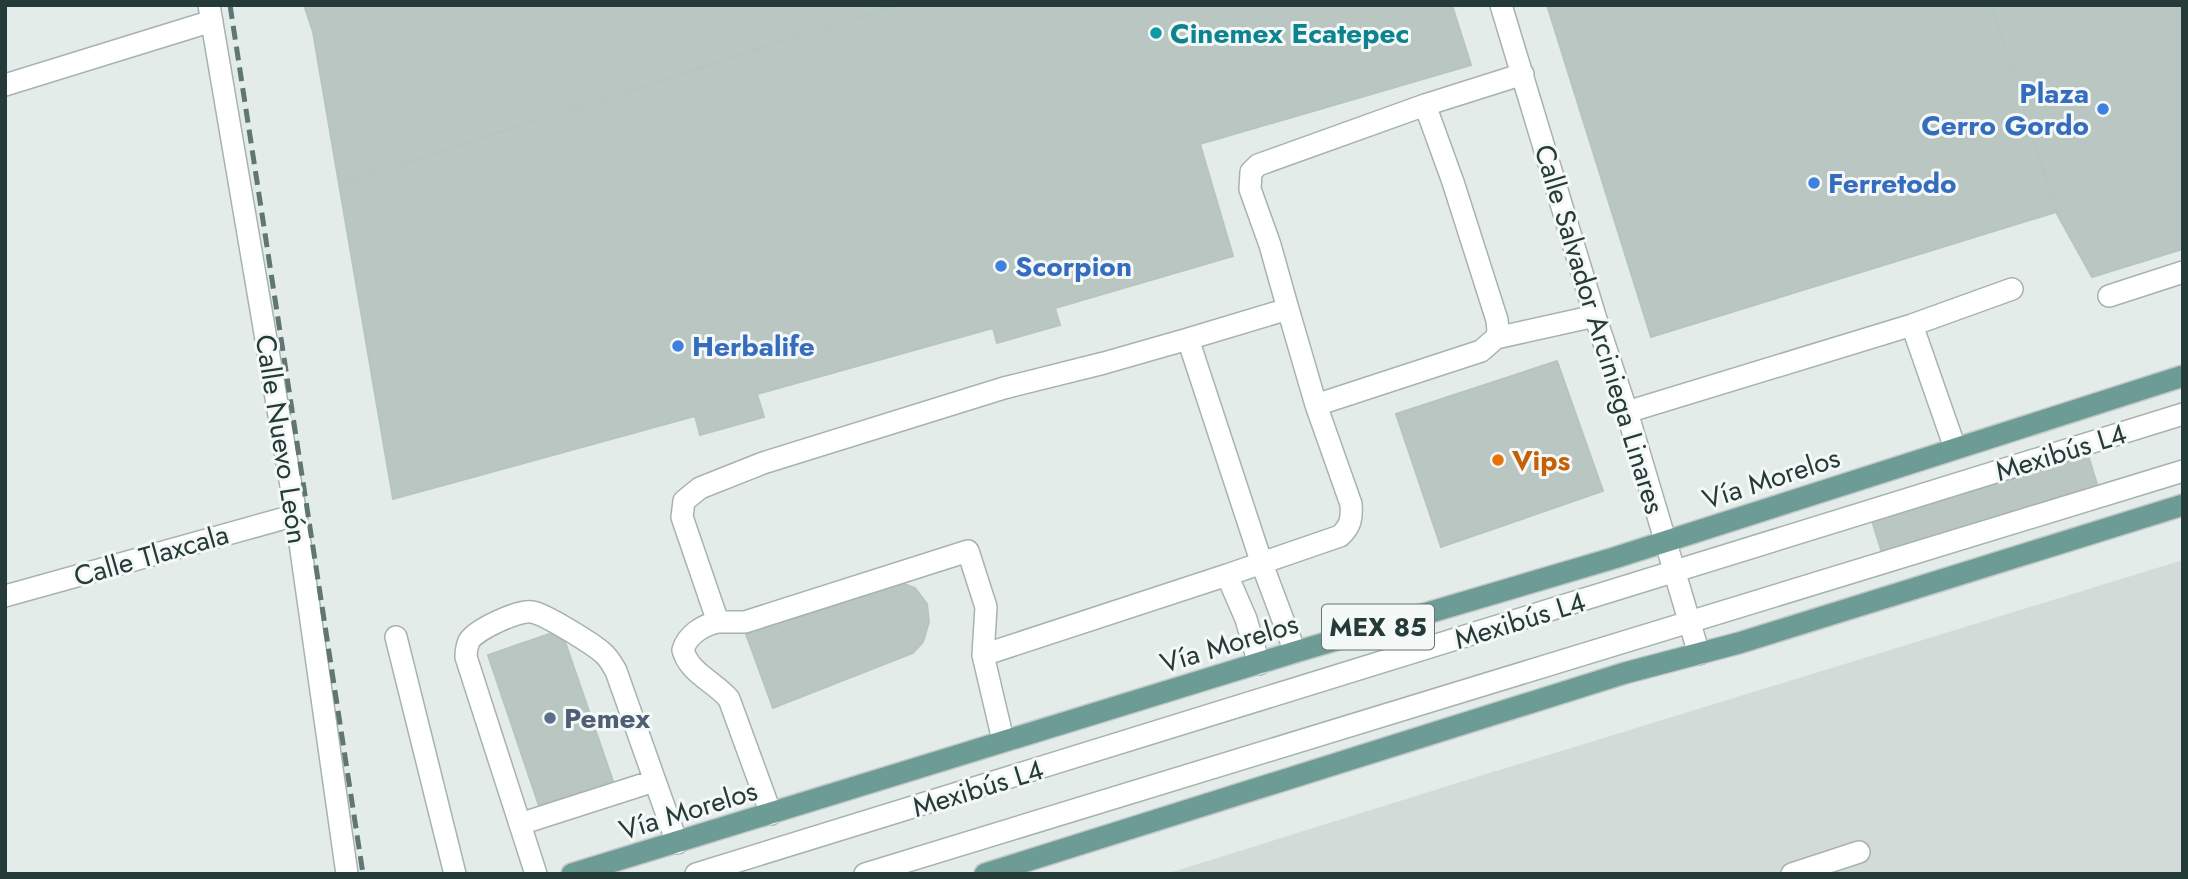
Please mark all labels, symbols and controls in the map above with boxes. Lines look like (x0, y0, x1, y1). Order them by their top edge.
place label: Cinemex Ecatepec (1170, 13, 1409, 54)
marker: Cinemex Ecatepec (1148, 25, 1164, 41)
place label: Plaza Cerro Gordo (1921, 73, 2089, 146)
marker: Plaza Cerro Gordo (2095, 101, 2111, 117)
street label: Calle Salvador Arciniega Linares (1524, 139, 1675, 519)
place label: Ferretodo (1828, 163, 1957, 204)
marker: Ferretodo (1806, 175, 1822, 191)
place label: Scorpion (1015, 246, 1132, 287)
marker: Scorpion (993, 258, 1009, 274)
place label: Herbalife (692, 326, 815, 367)
street label: Calle Nuevo León (245, 331, 318, 547)
marker: Herbalife (670, 338, 686, 354)
street label: Mexibús L4 (1991, 413, 2132, 492)
street label: Vía Morelos (1697, 437, 1845, 520)
place label: Vips (1511, 440, 1571, 481)
marker: Vips (1490, 452, 1506, 468)
street label: Calle Tlaxcala (69, 514, 233, 597)
street label: Mexibús L4 (1450, 581, 1591, 660)
street label: Vía Morelos (1155, 603, 1303, 684)
road number: MEX 85 (1322, 604, 1434, 650)
place label: Pemex (564, 698, 650, 739)
marker: Pemex (542, 710, 558, 726)
street label: Mexibús L4 (908, 749, 1049, 828)
street label: Vía Morelos (614, 770, 762, 851)

